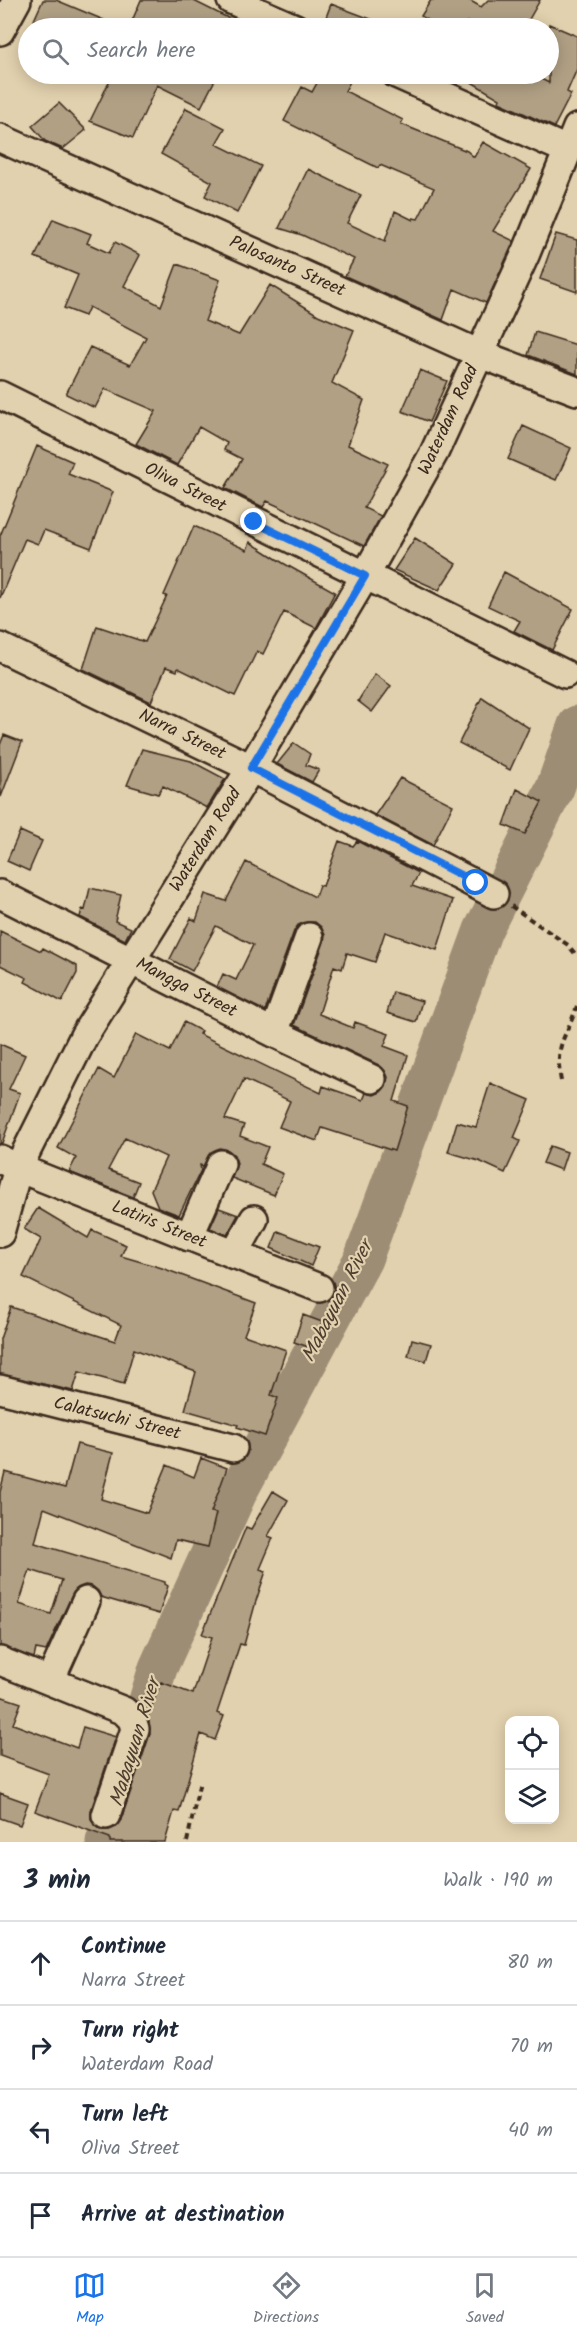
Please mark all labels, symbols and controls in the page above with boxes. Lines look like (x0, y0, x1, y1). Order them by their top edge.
search box (18, 18, 559, 84)
text: Search here (87, 34, 195, 69)
icon: search (39, 35, 72, 68)
street label: Palosanto Street (224, 228, 351, 306)
street label: Waterdam Road (411, 359, 488, 480)
street label: Oliva Street (139, 455, 232, 522)
route end (240, 508, 266, 534)
street label: Narra Street (133, 701, 231, 769)
street label: Waterdam Road (162, 781, 250, 898)
route start (462, 869, 488, 895)
street label: Mangga Street (130, 950, 243, 1027)
street label: Latiris Street (107, 1193, 212, 1258)
water label: Mabayuan River (294, 1232, 384, 1368)
street label: Calatsuchi Street (50, 1389, 185, 1449)
water label: Mabayuan River (101, 1671, 172, 1811)
map controls (505, 1716, 559, 1824)
button: locate (505, 1716, 559, 1770)
button: layers (505, 1770, 559, 1824)
text: 3 min (24, 1860, 91, 1902)
text: Walk · 190 m (443, 1865, 553, 1897)
text: Continue (81, 1930, 166, 1965)
icon: ahead (24, 1947, 57, 1980)
text: 80 m (507, 1947, 553, 1979)
text: Narra Street (81, 1965, 185, 1997)
text: Turn right (81, 2014, 179, 2049)
icon: right (24, 2031, 57, 2064)
text: 70 m (510, 2031, 553, 2063)
text: Waterdam Road (81, 2049, 213, 2081)
text: Turn left (81, 2098, 168, 2133)
icon: left (24, 2115, 57, 2148)
text: 40 m (508, 2115, 553, 2147)
text: Oliva Street (81, 2133, 179, 2165)
text: Arrive at destination (81, 2198, 284, 2233)
icon: arrive (24, 2199, 57, 2232)
tab: Map (73, 2269, 106, 2330)
tab: Directions (253, 2269, 319, 2330)
tab: Saved (466, 2269, 504, 2330)

